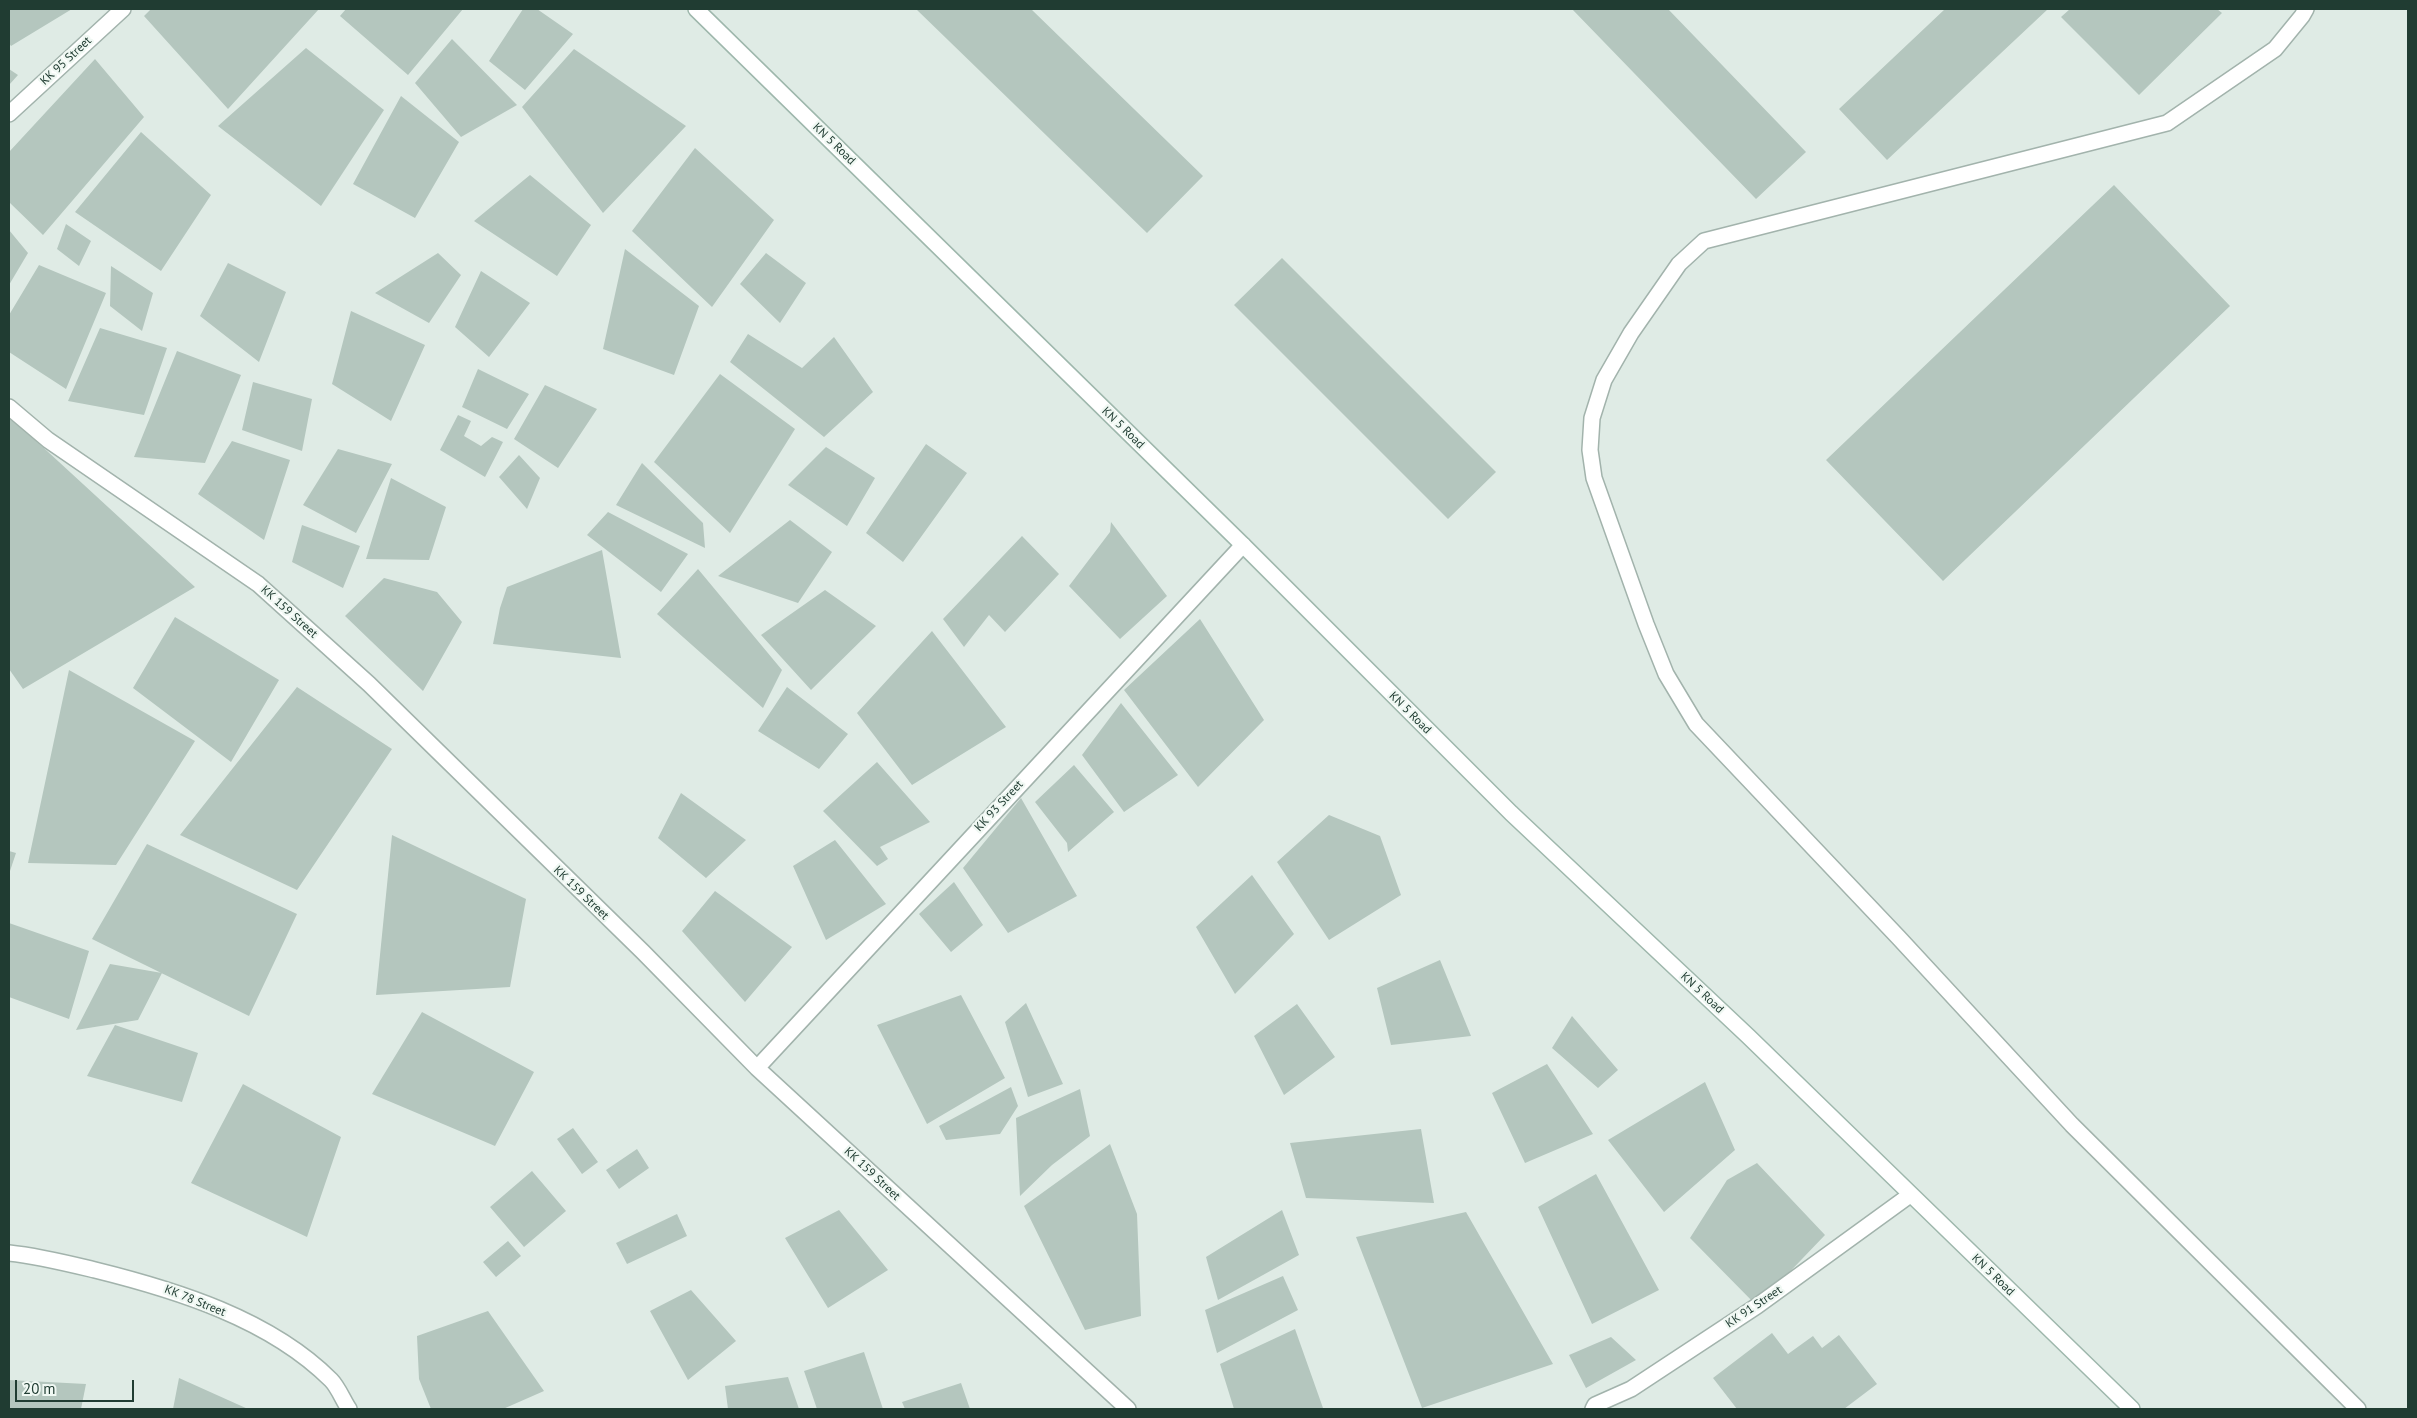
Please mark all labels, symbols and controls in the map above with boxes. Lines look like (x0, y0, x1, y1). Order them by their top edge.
street label: KK 95 Street (37, 34, 95, 88)
street label: KN 5 Road (810, 120, 858, 168)
street label: KN 5 Road (1099, 404, 1147, 452)
street label: KK 159 Street (258, 583, 320, 641)
street label: KN 5 Road (1386, 689, 1434, 737)
street label: KK 93 Street (972, 777, 1026, 835)
street label: KK 159 Street (550, 863, 612, 923)
street label: KN 5 Road (1677, 969, 1727, 1017)
street label: KK 159 Street (841, 1144, 903, 1204)
street label: KN 5 Road (1969, 1251, 2017, 1299)
street label: KK 78 Street (162, 1282, 228, 1320)
street label: KK 91 Street (1723, 1283, 1785, 1331)
scale bar (18, 1370, 136, 1402)
text: 20 m (23, 1379, 56, 1398)

